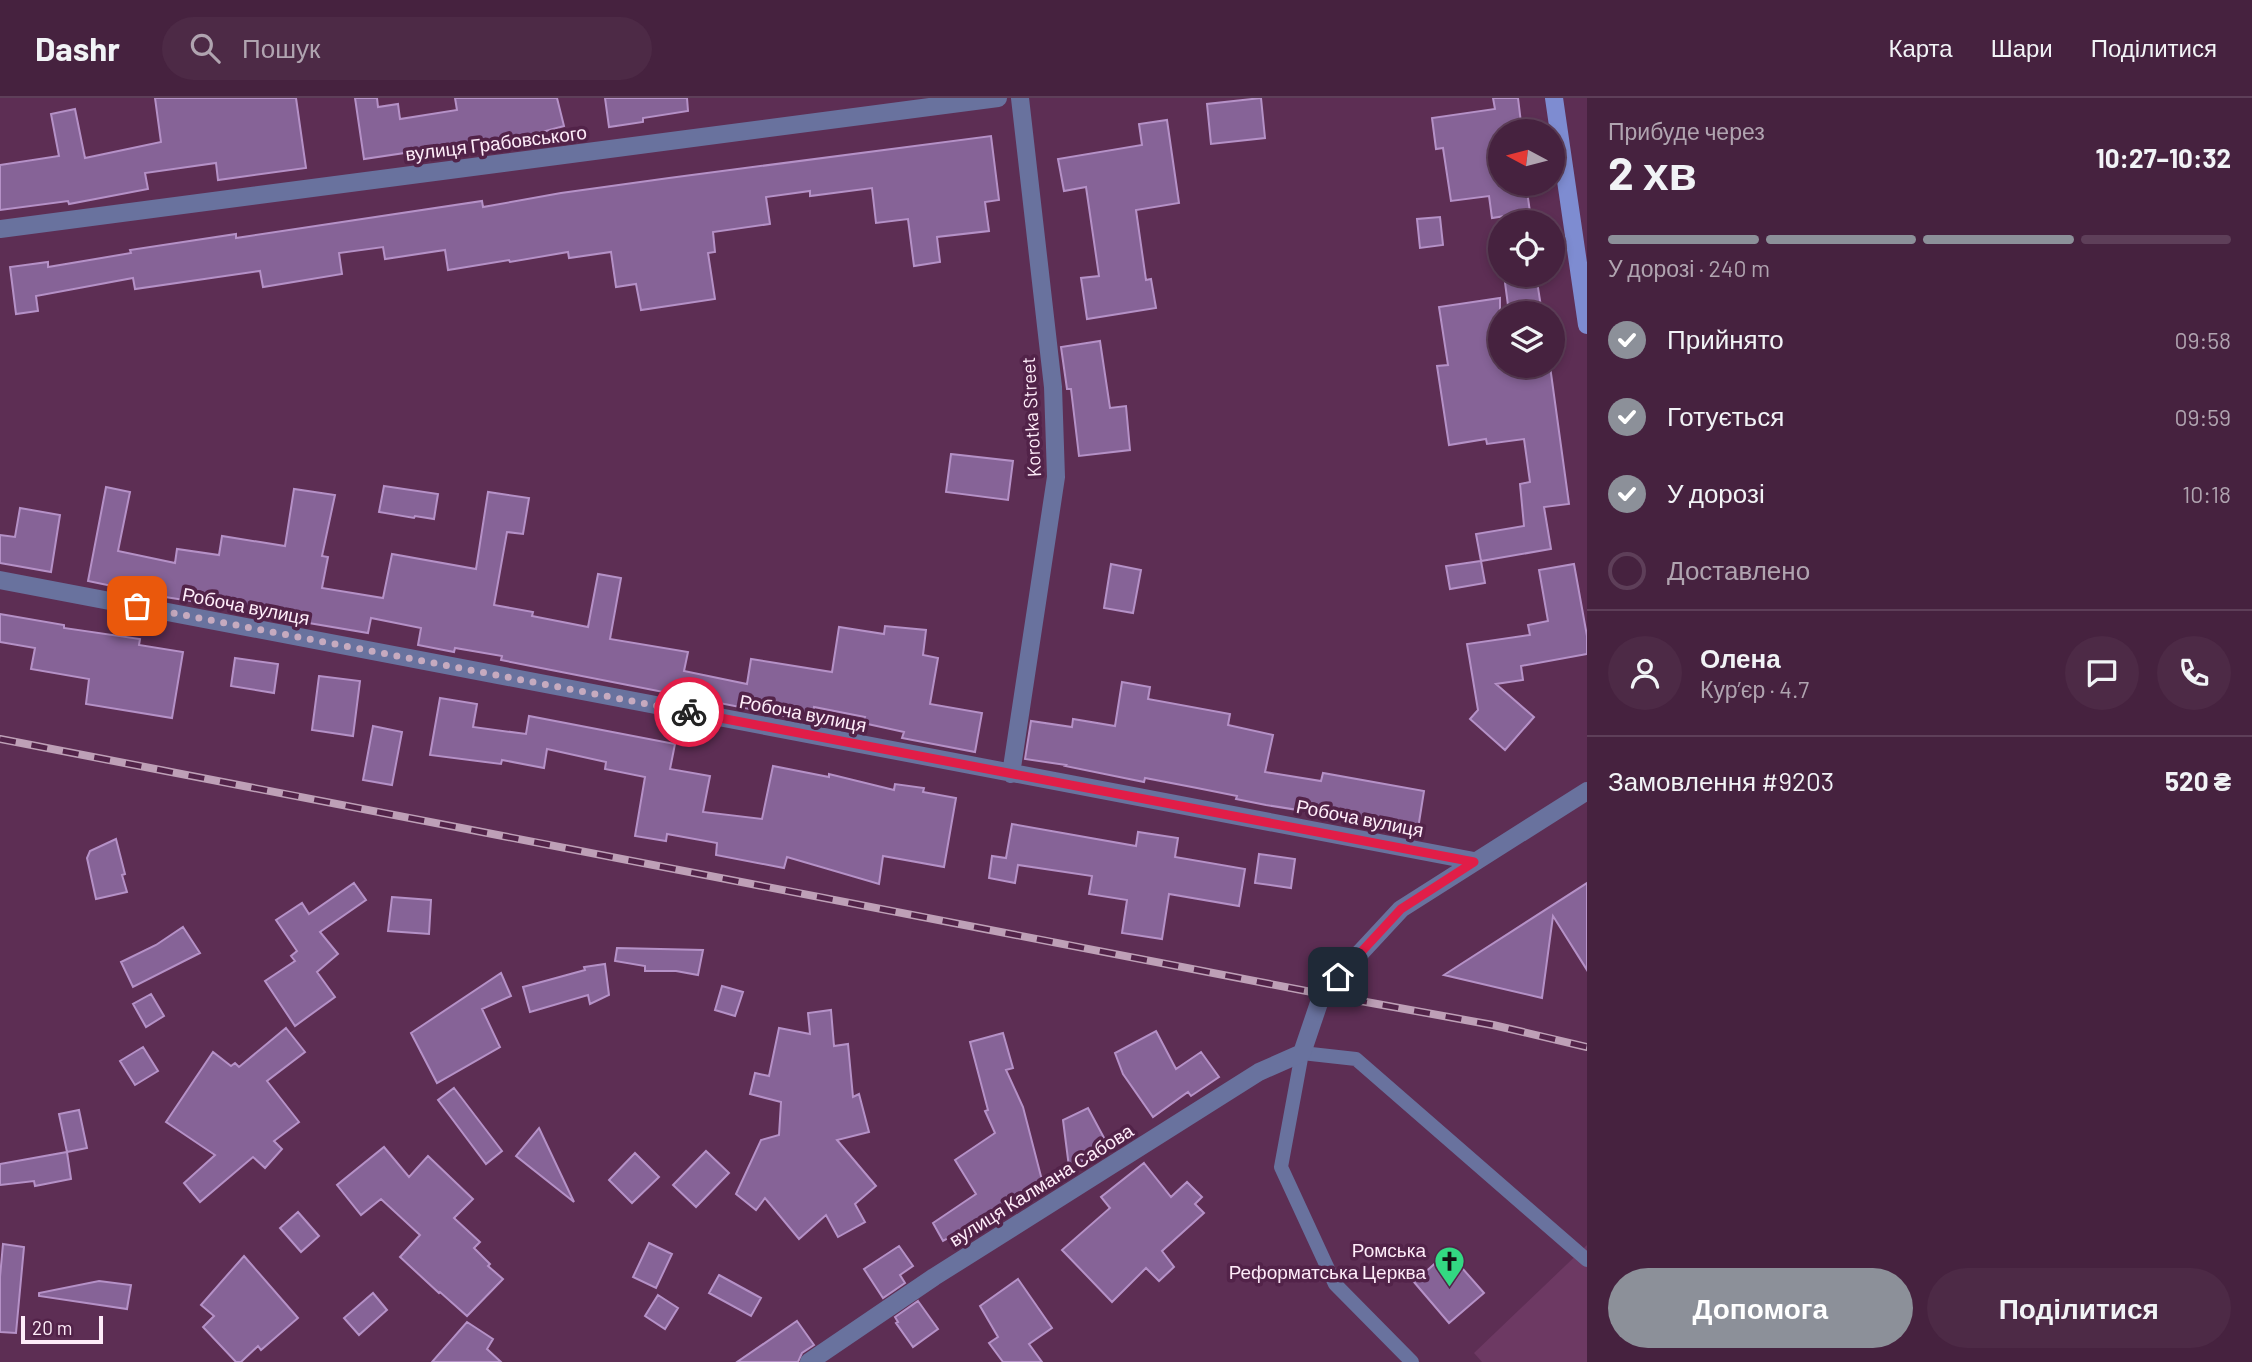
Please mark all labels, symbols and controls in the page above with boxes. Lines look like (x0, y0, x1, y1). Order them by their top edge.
search box (162, 17, 652, 80)
text: Dashr (35, 28, 120, 68)
icon: search (186, 29, 224, 67)
text: Пошук (242, 32, 320, 63)
text: Карта (1888, 33, 1953, 62)
text: Шари (1991, 33, 2053, 62)
text: Поділитися (2091, 33, 2217, 62)
text: Прибуде через (1608, 117, 1765, 145)
north arrow (1488, 119, 1564, 196)
map controls (1488, 119, 1565, 378)
street label: вулиця Грабовського (404, 120, 588, 165)
text: 10:27–10:32 (2096, 142, 2231, 173)
text: 2 хв (1608, 144, 1697, 199)
button: locate (1488, 210, 1565, 287)
text: У дорозі · 240 m (1608, 254, 1770, 282)
button: layers (1488, 301, 1565, 378)
icon: check (1608, 321, 1646, 359)
text: Прийнято (1667, 323, 1784, 354)
text: 09:58 (2174, 326, 2231, 354)
street label: Korotka Street (1016, 356, 1045, 478)
icon: check (1608, 398, 1646, 436)
text: Готується (1667, 400, 1784, 431)
text: 09:59 (2174, 403, 2231, 431)
icon: check (1608, 475, 1646, 513)
text: У дорозі (1667, 477, 1765, 508)
text: 10:18 (2182, 480, 2231, 508)
text: Доставлено (1667, 554, 1810, 585)
pin (107, 576, 167, 636)
street label: Робоча вулиця (180, 582, 312, 629)
icon: bag (118, 587, 156, 625)
button: person (1608, 636, 1682, 710)
button: chat (2065, 636, 2139, 710)
button: phone (2157, 636, 2231, 710)
text: Олена (1700, 642, 1781, 673)
text: Кур’єр · 4.7 (1700, 675, 1809, 703)
courier (654, 677, 724, 747)
street label: Робоча вулиця (737, 689, 869, 736)
icon: bike (670, 693, 708, 731)
text: Замовлення #9203 (1608, 765, 1834, 796)
text: 520 ₴ (2165, 765, 2231, 796)
street label: Робоча вулиця (1294, 794, 1426, 841)
pin (1308, 947, 1368, 1007)
icon: home (1319, 958, 1357, 996)
street label: вулиця Калмана Сабова (944, 1118, 1138, 1251)
place label: Ромська Реформатська Церква (1229, 1238, 1426, 1283)
church icon: Ромська Реформатська Церква (1432, 1244, 1466, 1288)
button: Допомога (1608, 1268, 1913, 1348)
button: Поділитися (1927, 1268, 2231, 1348)
scale bar (21, 1313, 103, 1345)
text: 20 m (32, 1316, 72, 1339)

